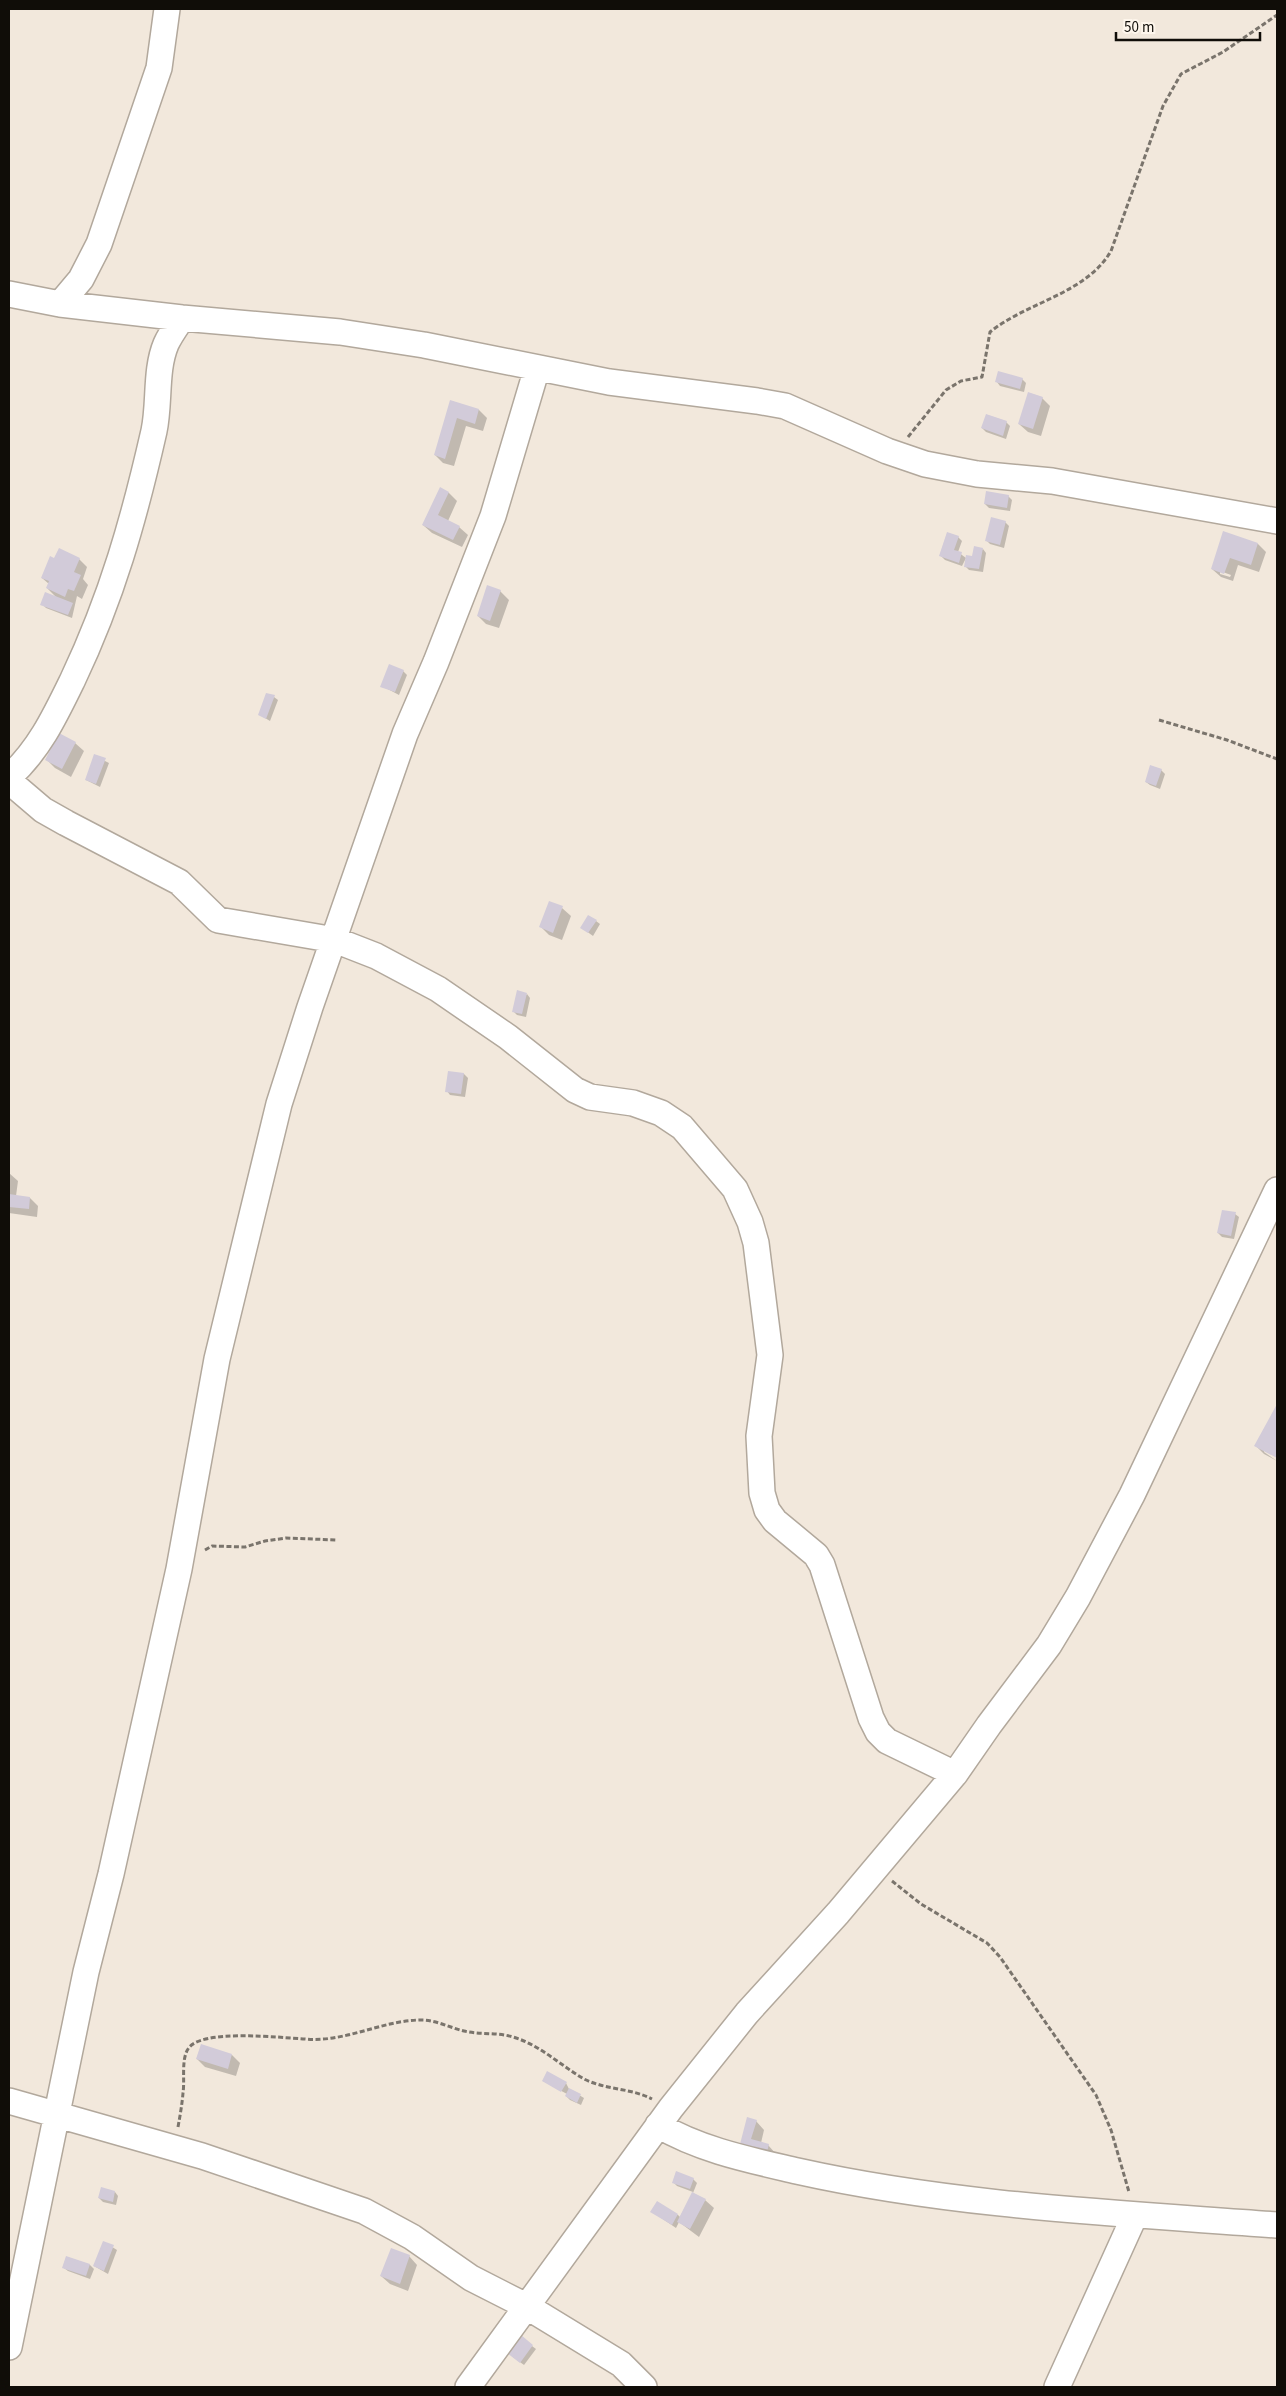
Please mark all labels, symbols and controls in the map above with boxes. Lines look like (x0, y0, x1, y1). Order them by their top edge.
scale bar (1116, 10, 1260, 42)
text: 50 m (1124, 17, 1154, 38)

